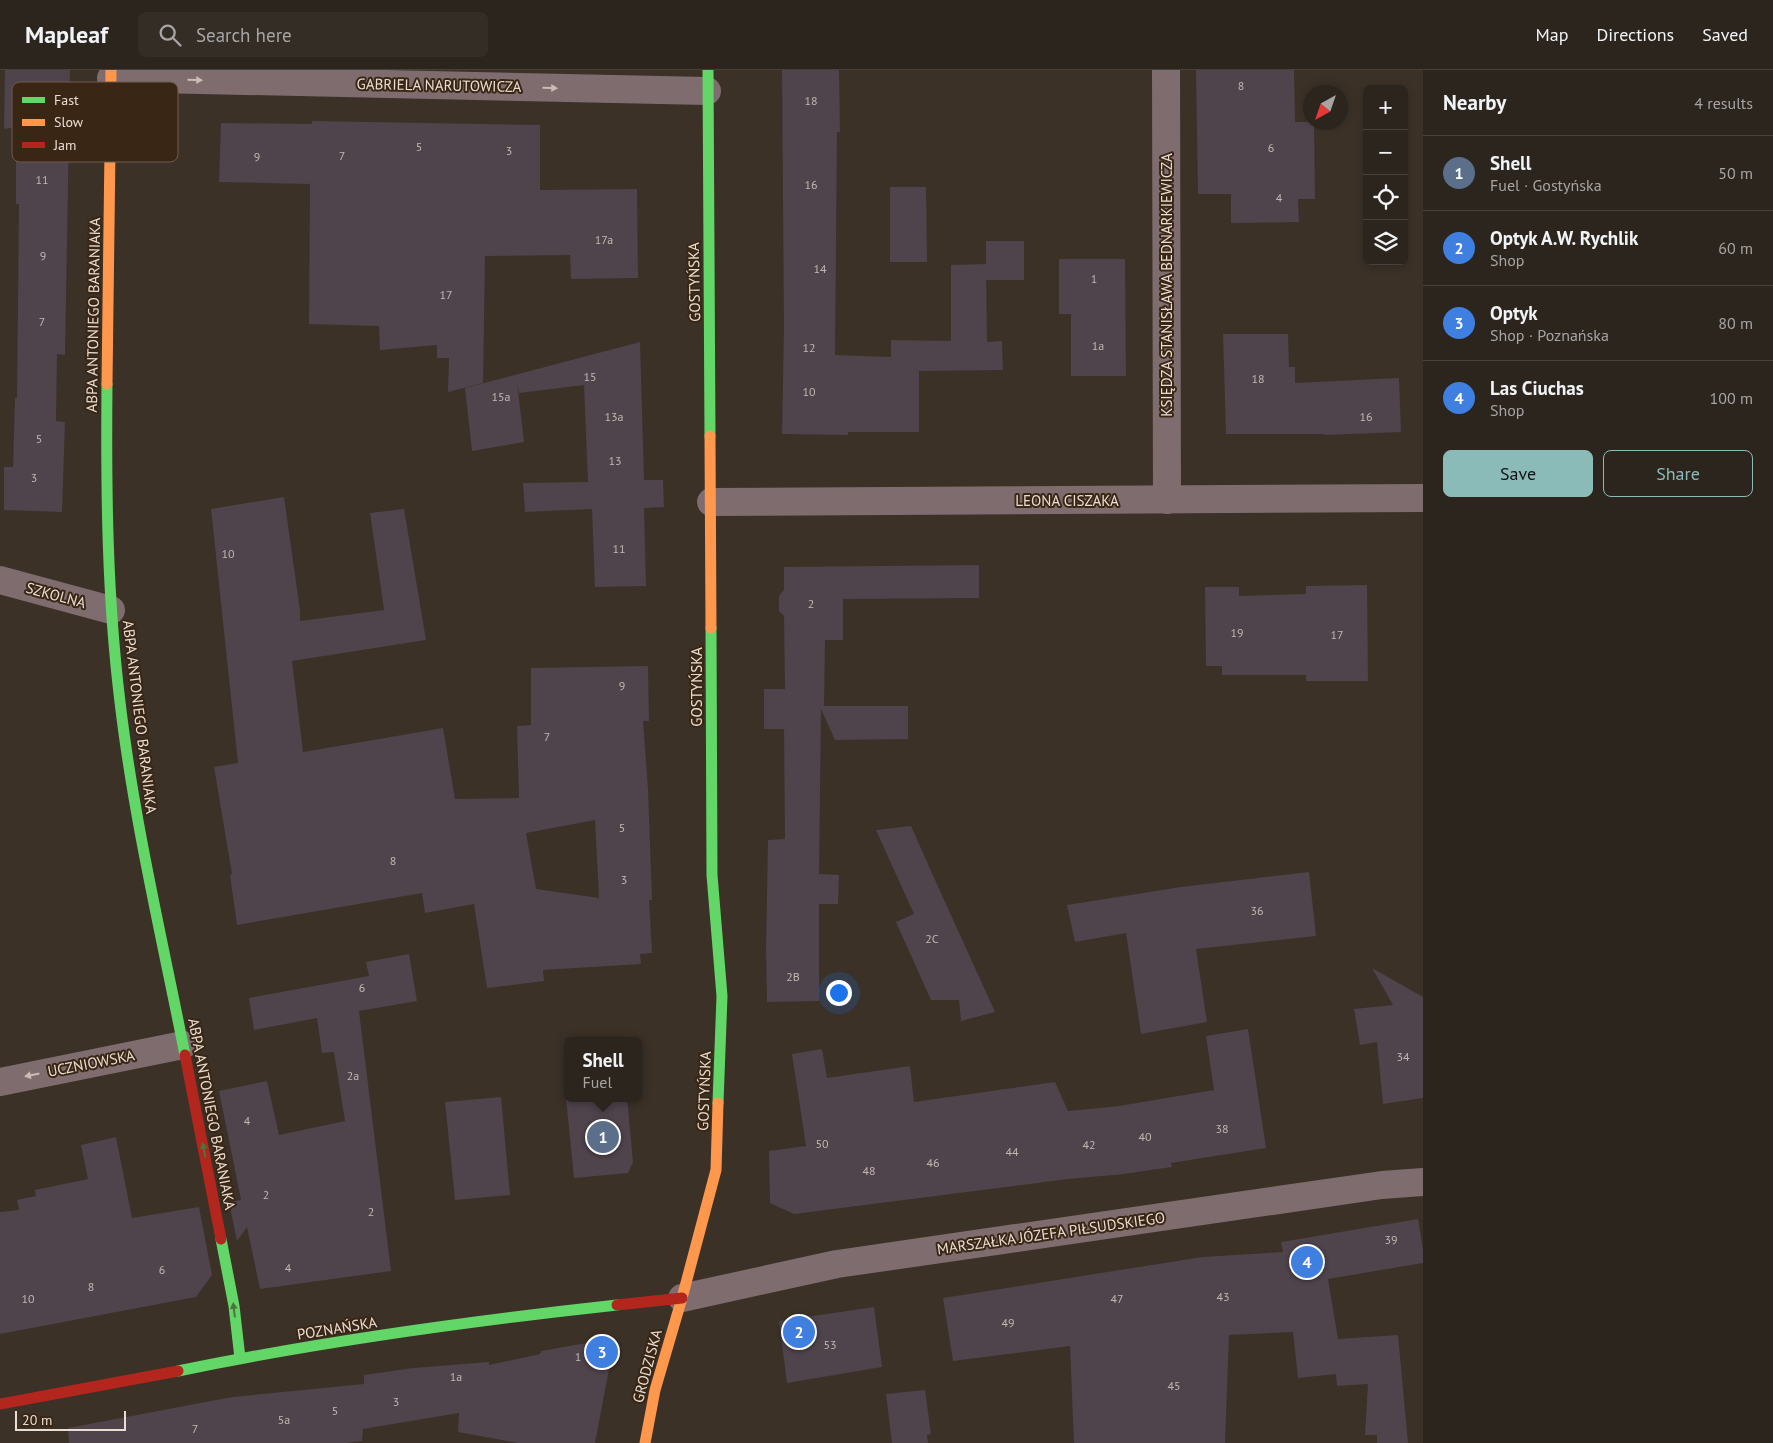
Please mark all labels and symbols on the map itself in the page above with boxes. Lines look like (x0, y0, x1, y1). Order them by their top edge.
street label: GABRIELA NARUTOWICZA (356, 74, 522, 96)
one-way arrow (187, 76, 203, 84)
house number: 8 (1238, 78, 1244, 93)
legend (12, 82, 178, 162)
one-way arrow (542, 84, 558, 92)
north arrow (1303, 85, 1348, 130)
text: Fast (54, 91, 79, 109)
house number: 18 (804, 93, 818, 108)
text: Slow (54, 113, 84, 131)
text: Jam (53, 136, 76, 154)
house number: 5 (416, 139, 422, 154)
house number: 6 (1268, 140, 1274, 155)
house number: 3 (506, 143, 512, 158)
house number: 7 (339, 148, 345, 163)
house number: 9 (254, 149, 260, 164)
street label: KSIĘDZA STANISŁAWA BEDNARKIEWICZA (1157, 153, 1176, 417)
house number: 11 (35, 172, 49, 187)
house number: 16 (804, 177, 818, 192)
house number: 4 (1276, 190, 1283, 205)
street label: ABPA ANTONIEGO BARANIAKA (82, 217, 104, 413)
house number: 17a (595, 232, 613, 247)
street label: GOSTYŃSKA (684, 242, 704, 322)
house number: 9 (40, 248, 46, 263)
house number: 14 (813, 261, 827, 276)
house number: 1 (1091, 271, 1097, 286)
house number: 17 (439, 287, 453, 302)
house number: 7 (39, 314, 45, 329)
house number: 1a (1092, 338, 1104, 353)
house number: 12 (802, 340, 816, 355)
house number: 15 (583, 369, 597, 384)
house number: 18 (1251, 371, 1265, 386)
house number: 10 (802, 384, 816, 399)
house number: 15a (491, 389, 511, 404)
house number: 13a (604, 409, 624, 424)
house number: 16 (1359, 409, 1373, 424)
house number: 5 (36, 431, 42, 446)
house number: 13 (608, 453, 622, 468)
house number: 3 (31, 470, 37, 485)
street label: LEONA CISZAKA (1015, 491, 1119, 510)
house number: 11 (612, 541, 626, 556)
house number: 10 (221, 546, 235, 561)
street label: SZKOLNA (24, 578, 88, 612)
house number: 2 (808, 596, 814, 611)
street label: ABPA ANTONIEGO BARANIAKA (119, 619, 161, 815)
house number: 19 (1230, 625, 1244, 640)
house number: 17 (1330, 627, 1344, 642)
street label: GOSTYŃSKA (687, 647, 706, 727)
house number: 9 (619, 678, 625, 693)
house number: 7 (544, 729, 550, 744)
house number: 5 (619, 820, 625, 835)
house number: 8 (390, 853, 396, 868)
house number: 3 (621, 872, 627, 887)
house number: 36 (1250, 903, 1264, 918)
house number: 2C (925, 931, 939, 946)
house number: 2B (786, 969, 800, 984)
house number: 6 (359, 980, 365, 995)
your location (826, 980, 852, 1006)
street label: ABPA ANTONIEGO BARANIAKA (184, 1017, 240, 1212)
street label: UCZNIOWSKA (46, 1045, 136, 1081)
house number: 34 (1396, 1049, 1410, 1064)
street label: GOSTYŃSKA (693, 1051, 715, 1131)
house number: 2a (347, 1068, 359, 1083)
one-way arrow (24, 1071, 40, 1079)
house number: 4 (244, 1113, 251, 1128)
pin: 1 (587, 1118, 619, 1156)
house number: 38 (1215, 1121, 1229, 1136)
house number: 40 (1138, 1129, 1152, 1144)
house number: 50 (815, 1136, 829, 1151)
house number: 42 (1082, 1137, 1096, 1152)
one-way arrow (199, 1142, 207, 1158)
house number: 44 (1005, 1144, 1019, 1159)
house number: 46 (926, 1155, 940, 1170)
house number: 48 (862, 1163, 876, 1178)
house number: 2 (263, 1187, 269, 1202)
house number: 2 (368, 1204, 374, 1219)
street label: MARSZAŁKA JÓZEFA PIŁSUDSKIEGO (936, 1208, 1166, 1258)
house number: 39 (1384, 1232, 1398, 1247)
pin: 4 (1291, 1243, 1323, 1281)
house number: 4 (285, 1260, 292, 1275)
house number: 6 (159, 1262, 165, 1277)
house number: 8 (88, 1279, 94, 1294)
house number: 43 (1216, 1289, 1230, 1304)
house number: 10 (21, 1291, 35, 1306)
house number: 47 (1110, 1291, 1124, 1306)
one-way arrow (230, 1302, 238, 1318)
street label: POZNAŃSKA (296, 1312, 379, 1344)
pin: 2 (783, 1313, 815, 1351)
house number: 49 (1001, 1315, 1015, 1330)
street label: GRODZISKA (628, 1327, 666, 1405)
pin: 3 (586, 1333, 618, 1371)
house number: 53 (823, 1337, 837, 1352)
house number: 1 (575, 1349, 581, 1364)
house number: 1a (450, 1369, 462, 1384)
house number: 45 (1167, 1378, 1181, 1393)
house number: 3 (393, 1394, 399, 1409)
house number: 5 (332, 1403, 338, 1418)
scale bar (15, 1408, 126, 1431)
house number: 5a (278, 1412, 290, 1427)
house number: 7 (192, 1421, 198, 1436)

